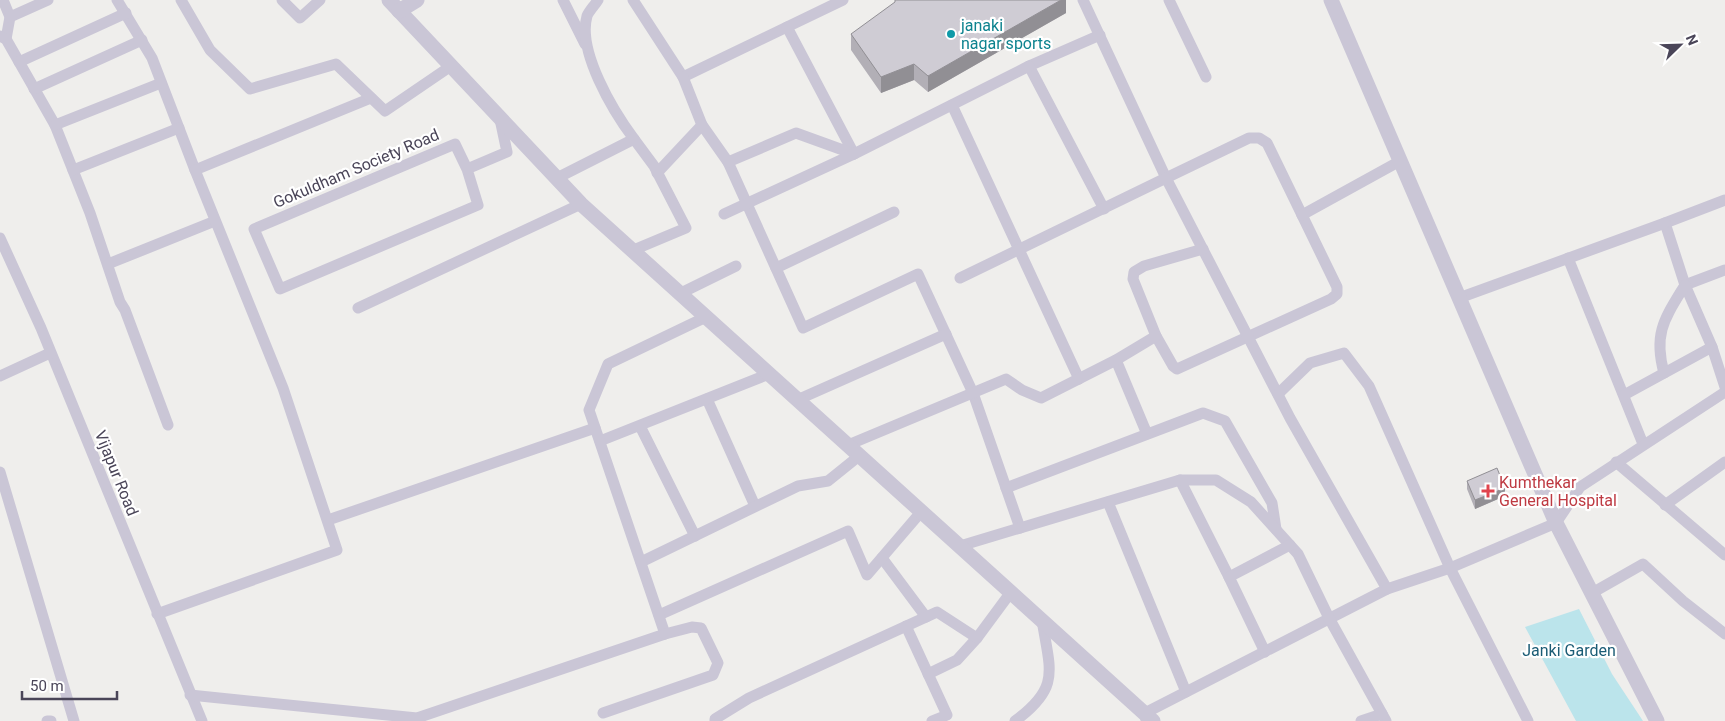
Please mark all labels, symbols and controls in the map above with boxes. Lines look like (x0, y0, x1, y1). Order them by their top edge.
place label: janaki nagar sports (960, 16, 1051, 53)
north arrow (1655, 20, 1705, 70)
marker: janaki nagar sports (945, 28, 957, 40)
text: N (1683, 32, 1701, 48)
street label: Gokuldham Society Road (270, 125, 442, 212)
street label: Vijapur Road (91, 428, 142, 519)
place label: Kumthekar General Hospital (1499, 473, 1617, 510)
marker: Kumthekar General Hospital (1481, 484, 1495, 498)
park label: Janki Garden (1522, 641, 1616, 660)
scale bar (22, 668, 118, 700)
text: 50 m (30, 677, 64, 695)

